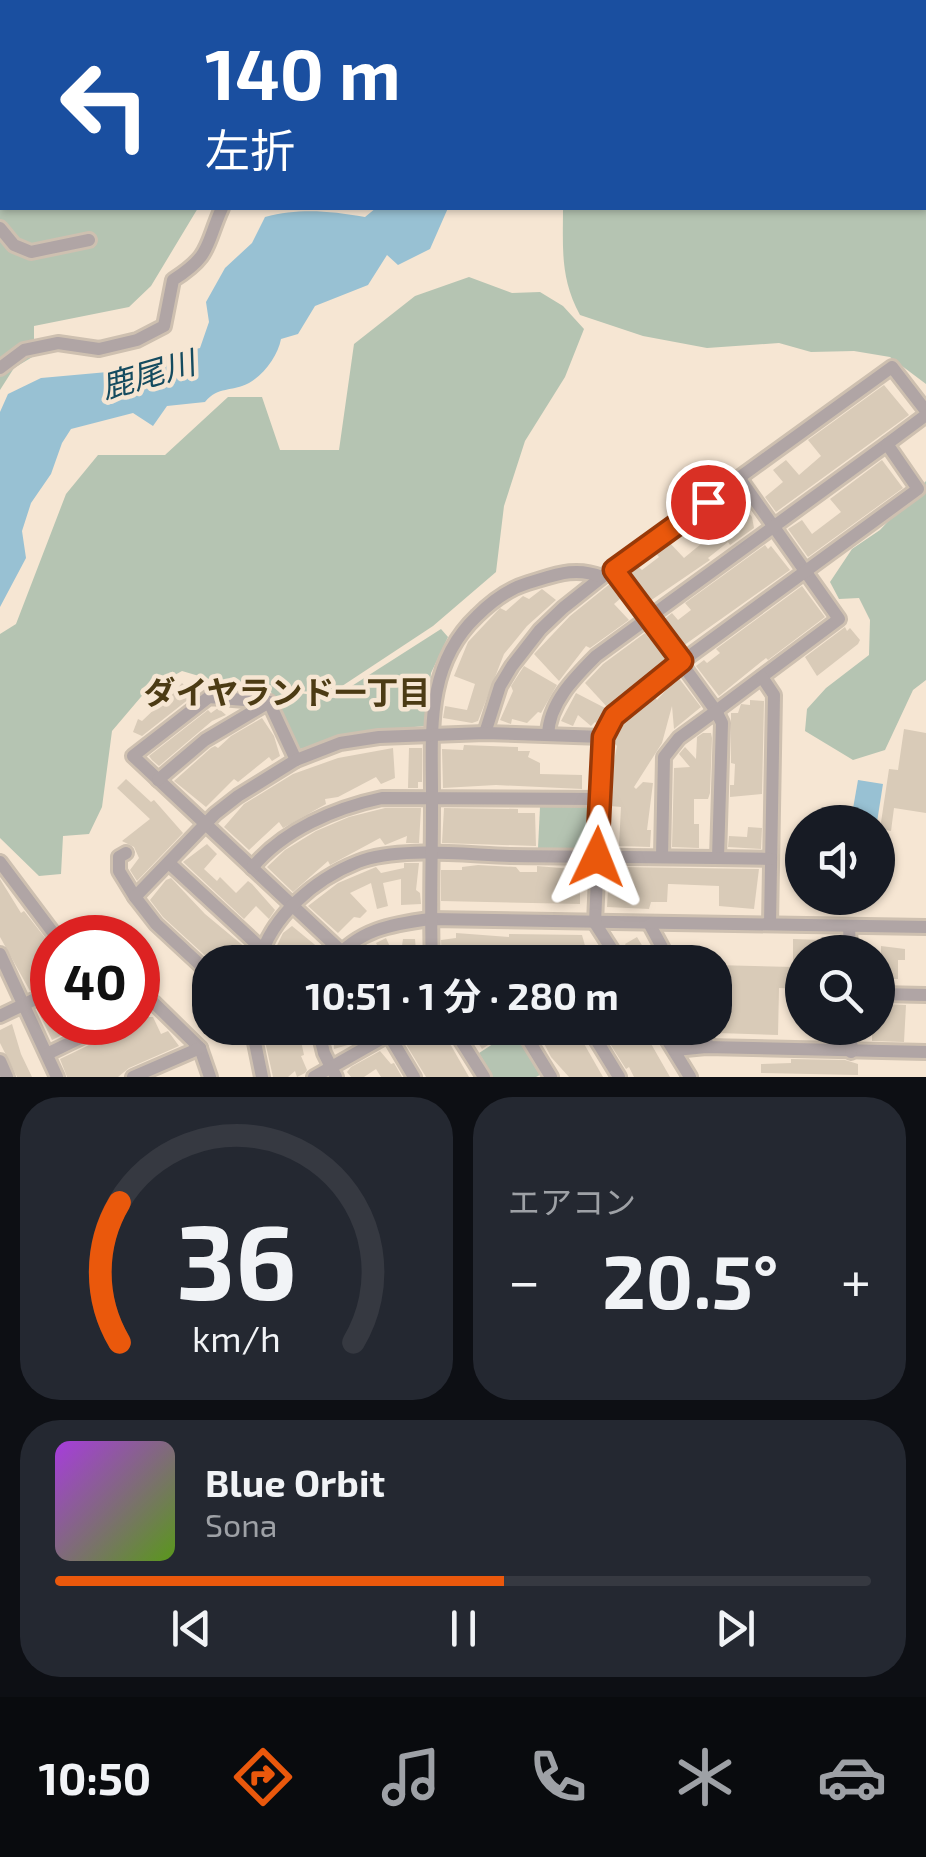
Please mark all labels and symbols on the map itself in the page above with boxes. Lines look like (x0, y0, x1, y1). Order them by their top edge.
water label: 鹿尾川 (96, 341, 202, 405)
pin (666, 460, 751, 545)
district label: ダイヤランド一丁目 (143, 672, 431, 710)
position arrow (545, 805, 649, 909)
speed limit sign: 40 (30, 915, 160, 1045)

